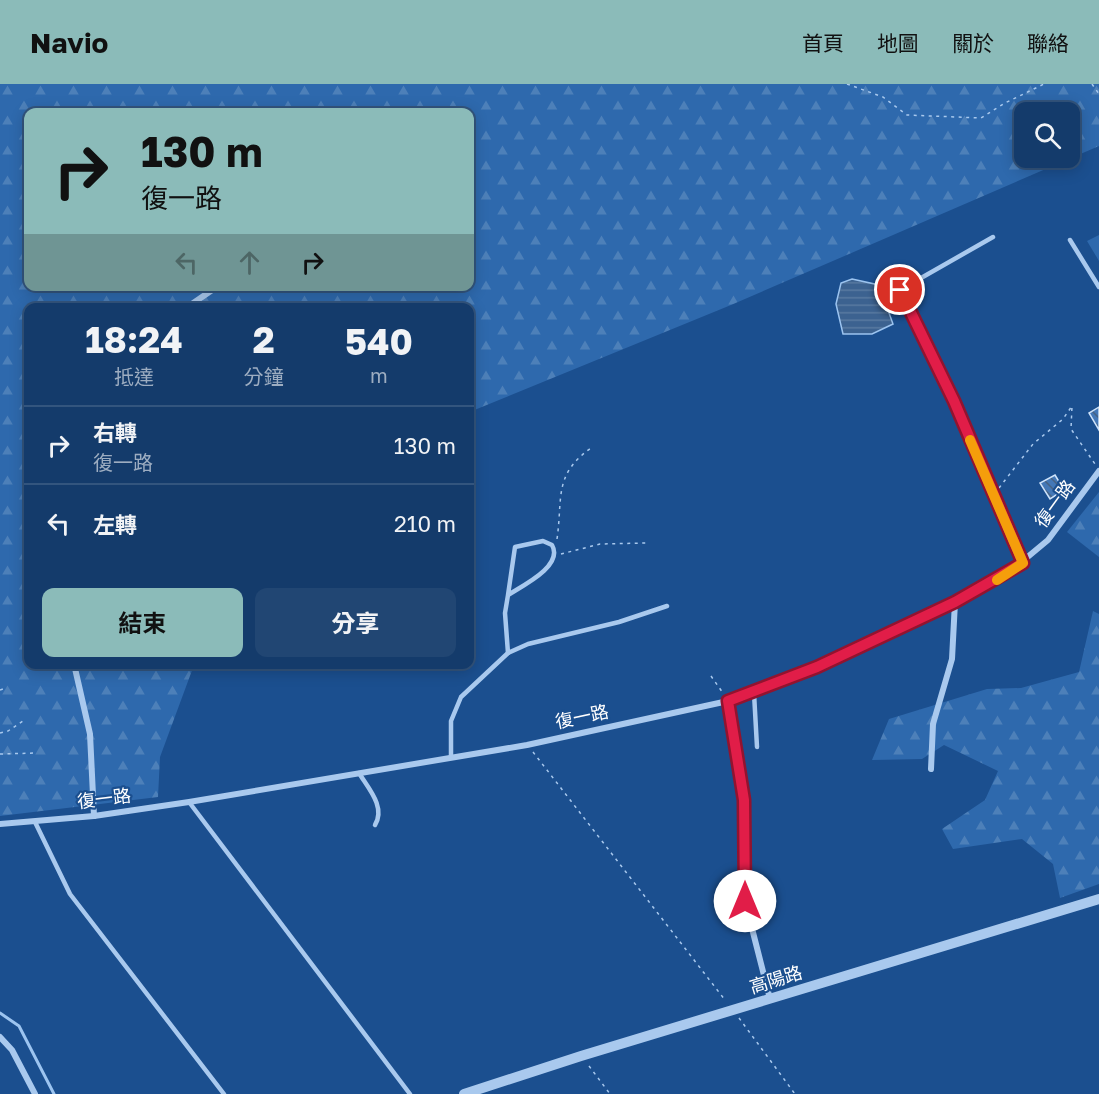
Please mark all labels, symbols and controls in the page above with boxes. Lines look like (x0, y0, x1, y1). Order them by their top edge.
text: Navio (30, 26, 108, 59)
text: 首頁 (802, 30, 844, 56)
text: 地圖 (877, 30, 919, 56)
text: 關於 (952, 30, 994, 56)
text: 聯絡 (1027, 30, 1069, 56)
map controls (1014, 102, 1080, 168)
button: search (1014, 102, 1080, 168)
text: 130 m (141, 126, 263, 176)
icon: right (42, 132, 120, 210)
text: 復一路 (141, 182, 222, 214)
icon: left (170, 246, 203, 279)
icon: ahead (233, 246, 266, 279)
icon: right (296, 246, 329, 279)
pin (874, 264, 925, 315)
icon: arrive (883, 273, 916, 306)
text: 18:24 (85, 318, 183, 361)
text: 2 (253, 318, 275, 361)
text: 540 (345, 320, 413, 363)
text: m (370, 363, 388, 387)
text: 抵達 (114, 364, 154, 388)
text: 分鐘 (244, 364, 284, 388)
text: 右轉 (93, 419, 137, 446)
icon: right (42, 429, 75, 462)
text: 130 m (394, 432, 456, 459)
text: 復一路 (93, 450, 153, 474)
street label: 復一路 (1029, 475, 1079, 532)
icon: left (42, 507, 75, 540)
text: 210 m (394, 510, 456, 537)
text: 左轉 (93, 511, 137, 538)
button: 結束 (42, 588, 243, 657)
button: 分享 (255, 588, 456, 657)
street label: 復一路 (553, 700, 610, 732)
street label: 復一路 (76, 784, 132, 812)
position arrow (713, 869, 777, 933)
street label: 高陽路 (747, 961, 805, 997)

